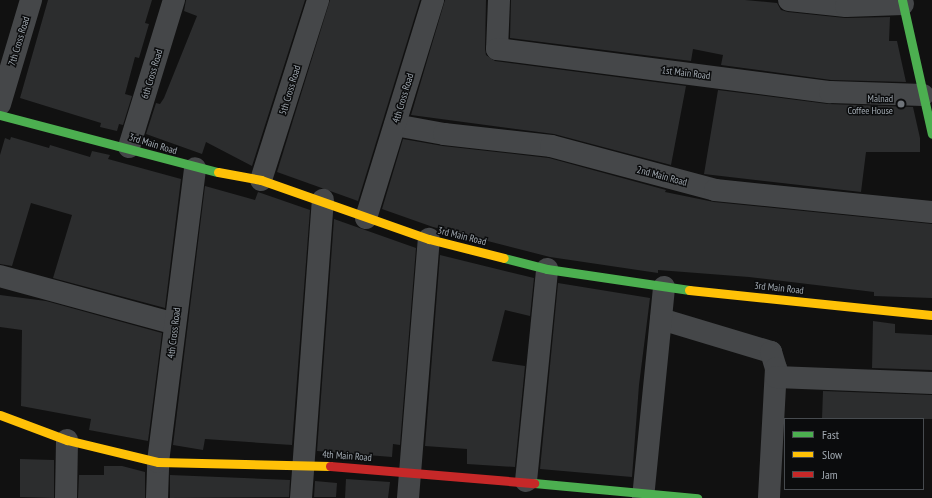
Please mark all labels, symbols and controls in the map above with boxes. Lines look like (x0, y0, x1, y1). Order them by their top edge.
street label: 7th Cross Road (6, 15, 32, 67)
street label: 6th Cross Road (139, 48, 165, 100)
street label: 5th Cross Road (277, 64, 303, 116)
street label: 1st Main Road (661, 64, 711, 82)
street label: 4th Cross Road (390, 72, 416, 124)
place label: Malnad Coffee House (848, 92, 893, 116)
marker: Malnad Coffee House (896, 99, 906, 109)
street label: 3rd Main Road (127, 131, 179, 157)
street label: 2nd Main Road (636, 164, 688, 188)
street label: 3rd Main Road (436, 224, 488, 248)
street label: 3rd Main Road (754, 279, 804, 297)
street label: 4th Cross Road (165, 307, 183, 359)
legend (784, 418, 924, 490)
text: Fast (822, 427, 839, 442)
text: Slow (822, 447, 842, 462)
street label: 4th Main Road (322, 448, 372, 464)
text: Jam (822, 467, 838, 482)

